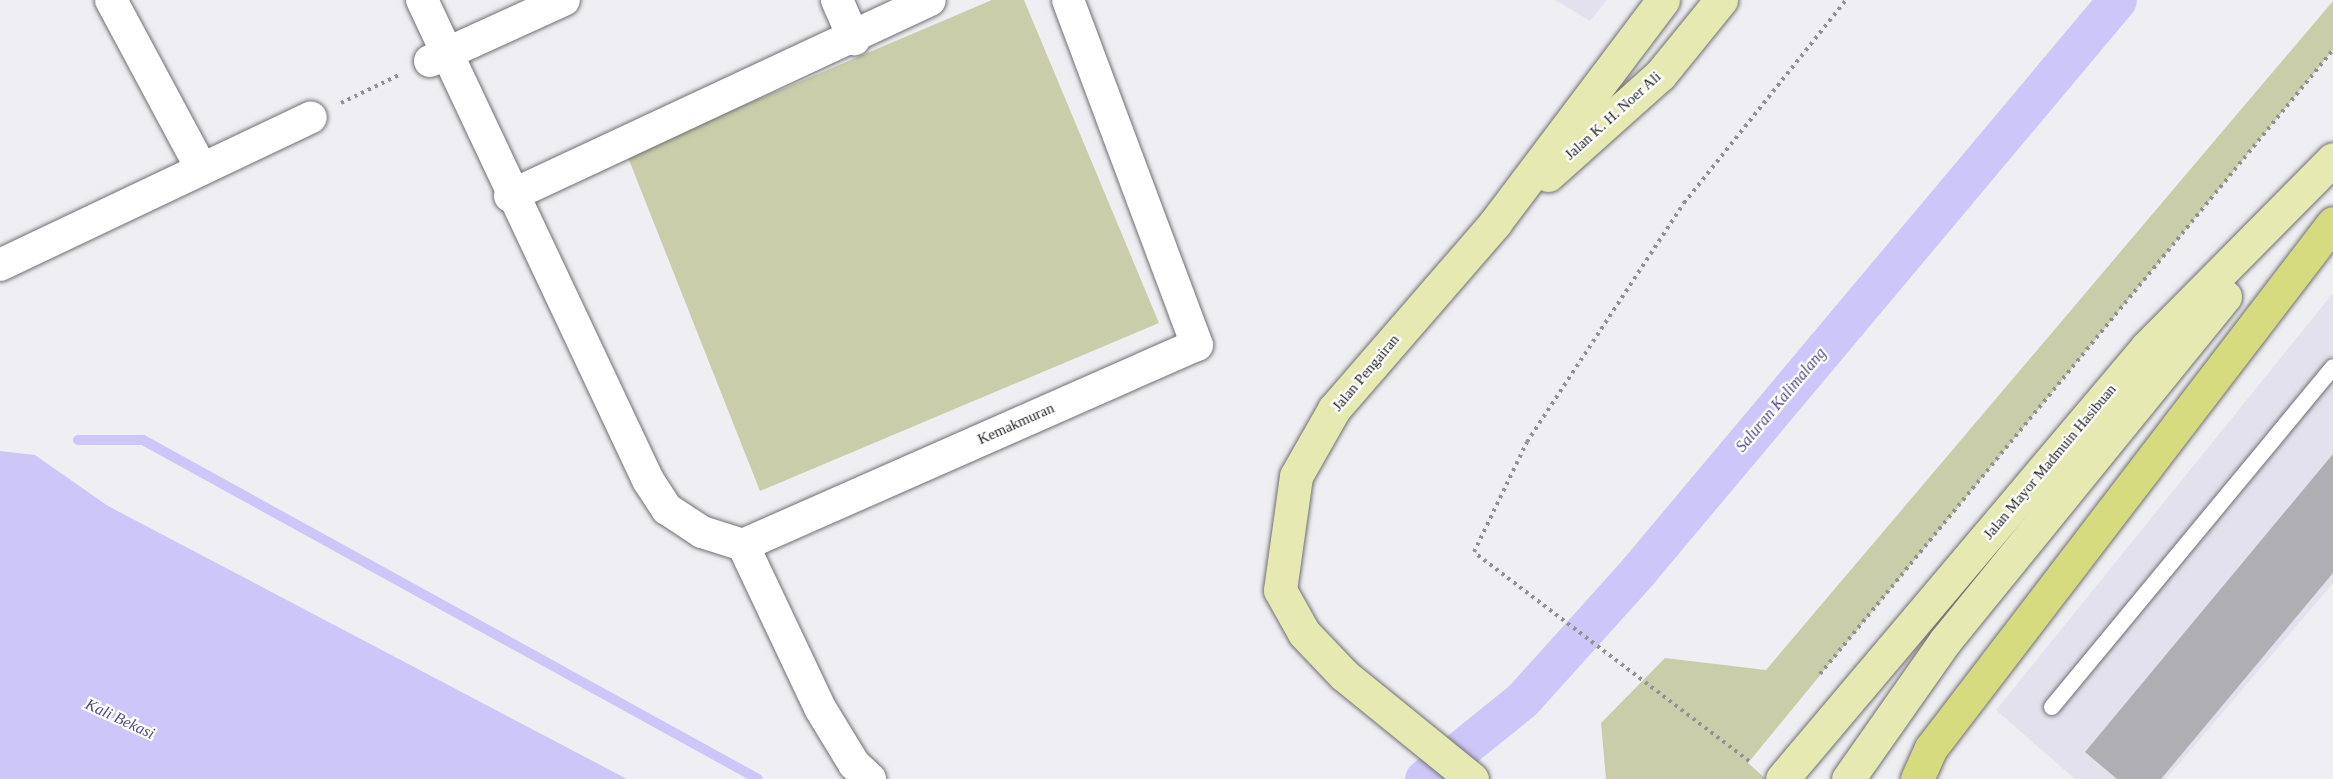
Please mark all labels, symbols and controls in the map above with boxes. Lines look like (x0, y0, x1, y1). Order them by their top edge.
street label: Jalan K. H. Noer Ali (1561, 68, 1665, 164)
street label: Jalan Pengairan (1329, 331, 1403, 415)
water label: Saluran Kalimalang (1732, 344, 1830, 456)
street label: Jalan Mayor Madmuin Hasibuan (1980, 381, 2120, 543)
street label: Kemakmuran (975, 399, 1057, 449)
water label: Kali Bekasi (82, 695, 158, 743)

